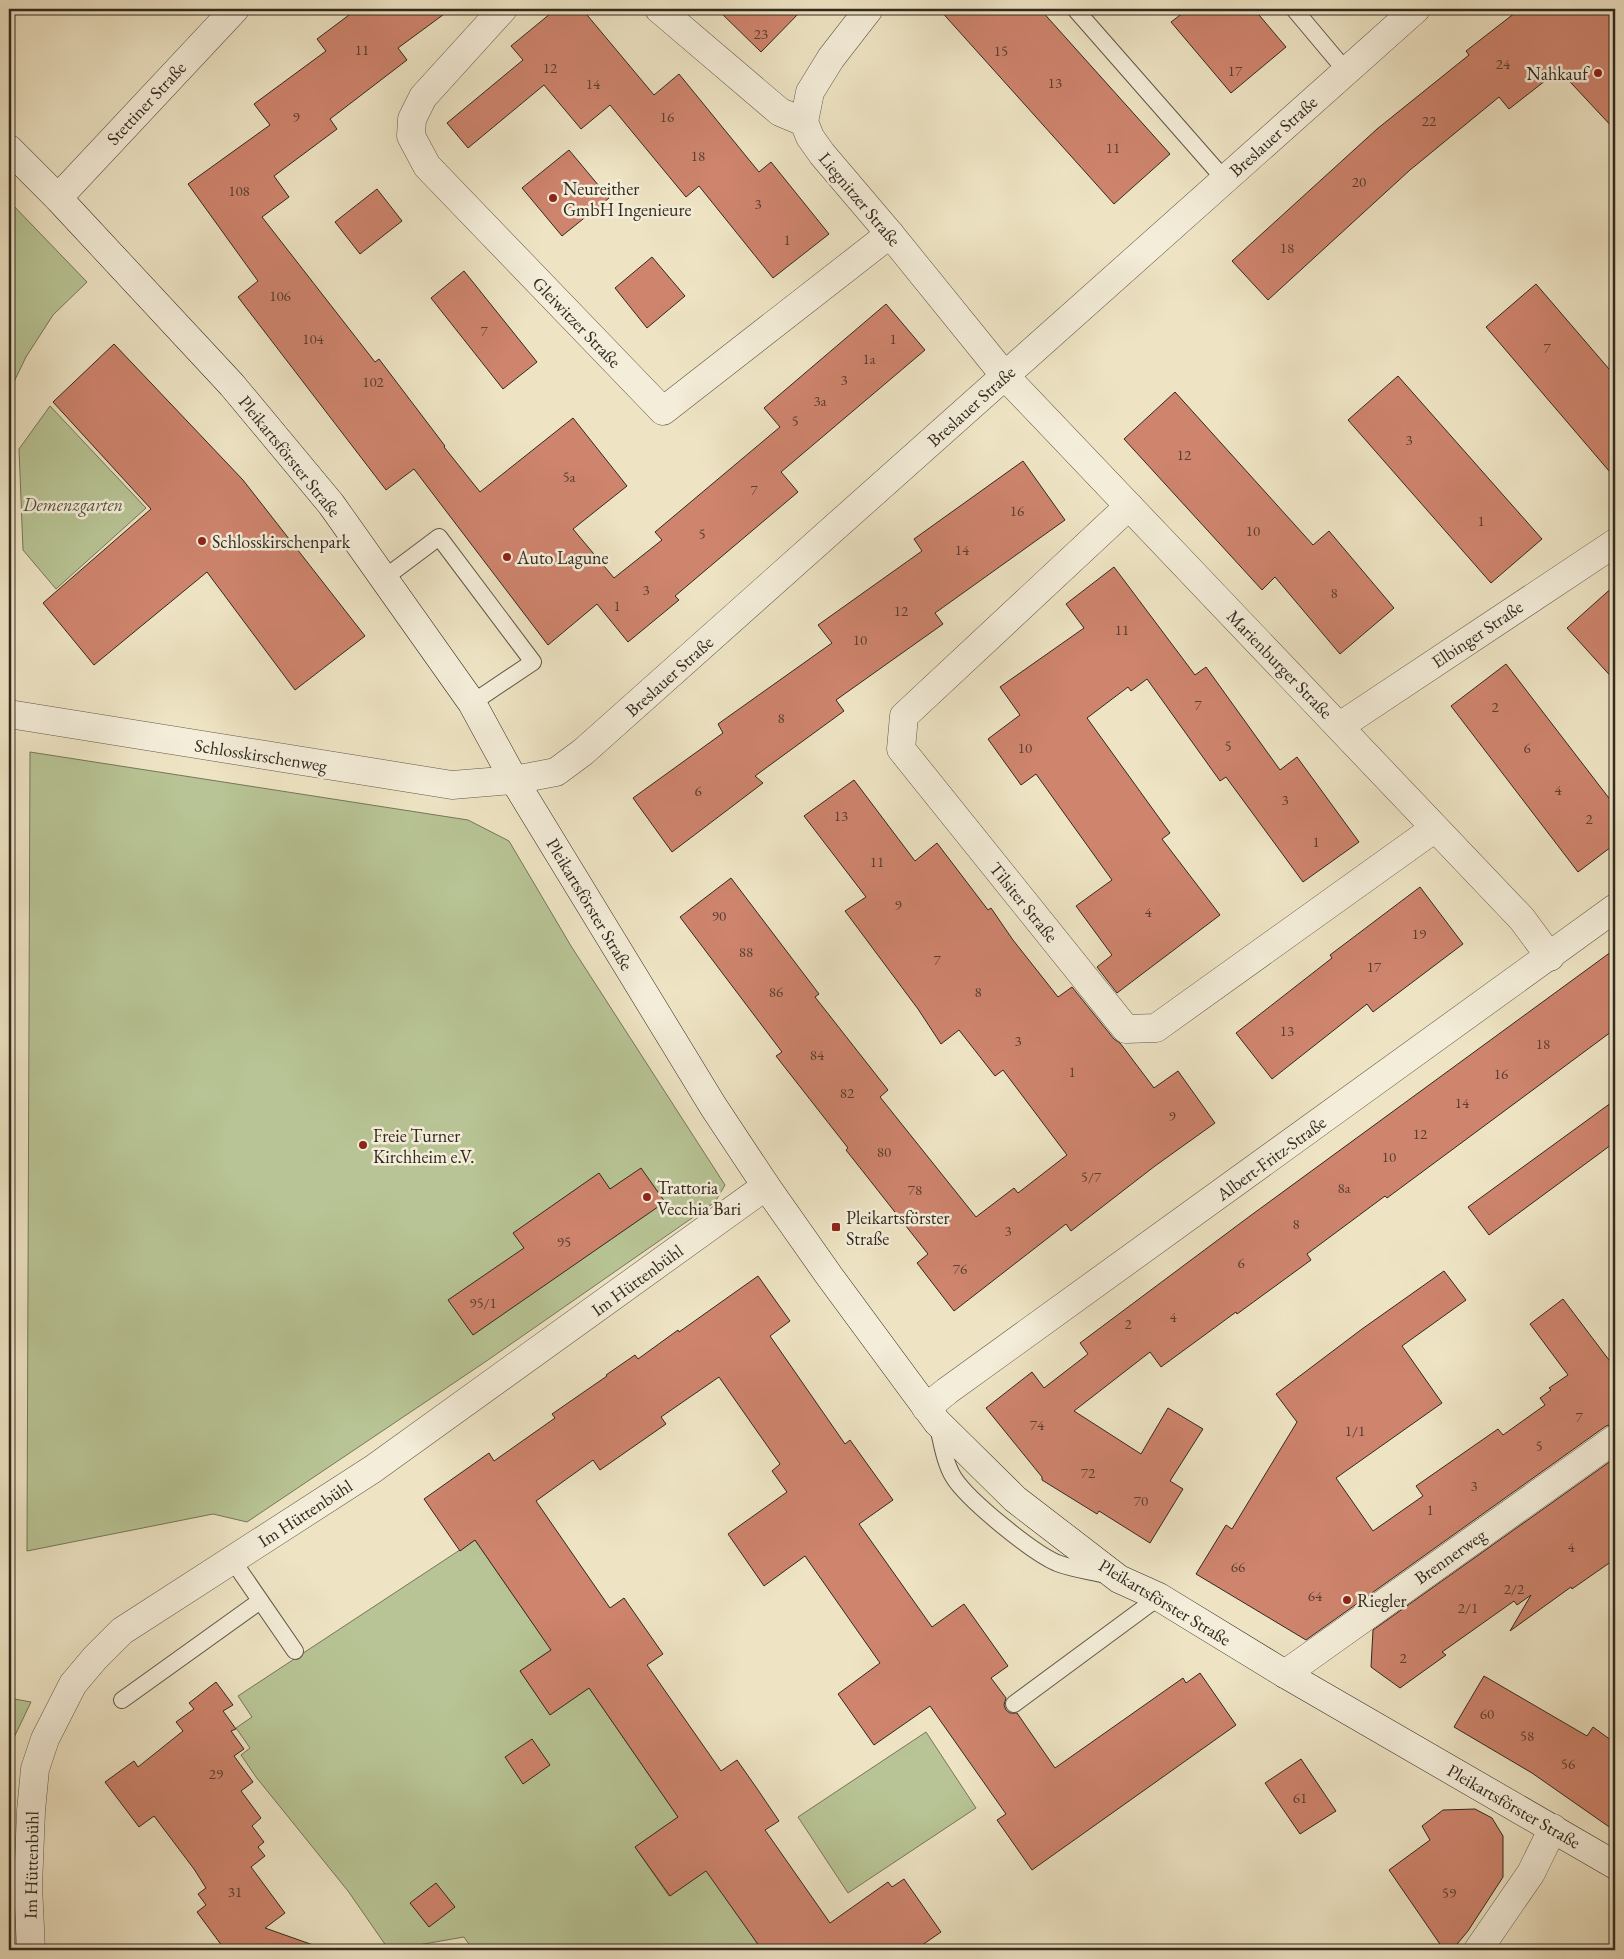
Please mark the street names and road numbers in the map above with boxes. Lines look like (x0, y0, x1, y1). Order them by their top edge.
street label: Stettiner Straße (101, 56, 191, 150)
street label: Breslauer Straße (1224, 91, 1322, 181)
street label: Liegnitzer Straße (814, 147, 906, 251)
street label: Gleiwitzer Straße (528, 272, 626, 372)
street label: Breslauer Straße (922, 361, 1020, 451)
street label: Pleikartsförster Straße (234, 390, 346, 522)
street label: Elbinger Straße (1427, 595, 1527, 673)
street label: Marienburger Straße (1222, 605, 1338, 723)
street label: Breslauer Straße (620, 631, 718, 721)
street label: Schlosskirschenweg (193, 733, 329, 777)
street label: Pleikartsförster Straße (541, 834, 639, 974)
street label: Tilsiter Straße (985, 857, 1063, 947)
street label: Albert-Fritz-Straße (1211, 1110, 1330, 1206)
street label: Im Hüttenbühl (587, 1239, 687, 1321)
street label: Im Hüttenbühl (253, 1474, 357, 1552)
street label: Brennerweg (1410, 1523, 1490, 1589)
street label: Pleikartsförster Straße (1095, 1553, 1235, 1651)
street label: Pleikartsförster Straße (1443, 1758, 1585, 1854)
street label: Im Hüttenbühl (19, 1811, 43, 1919)

